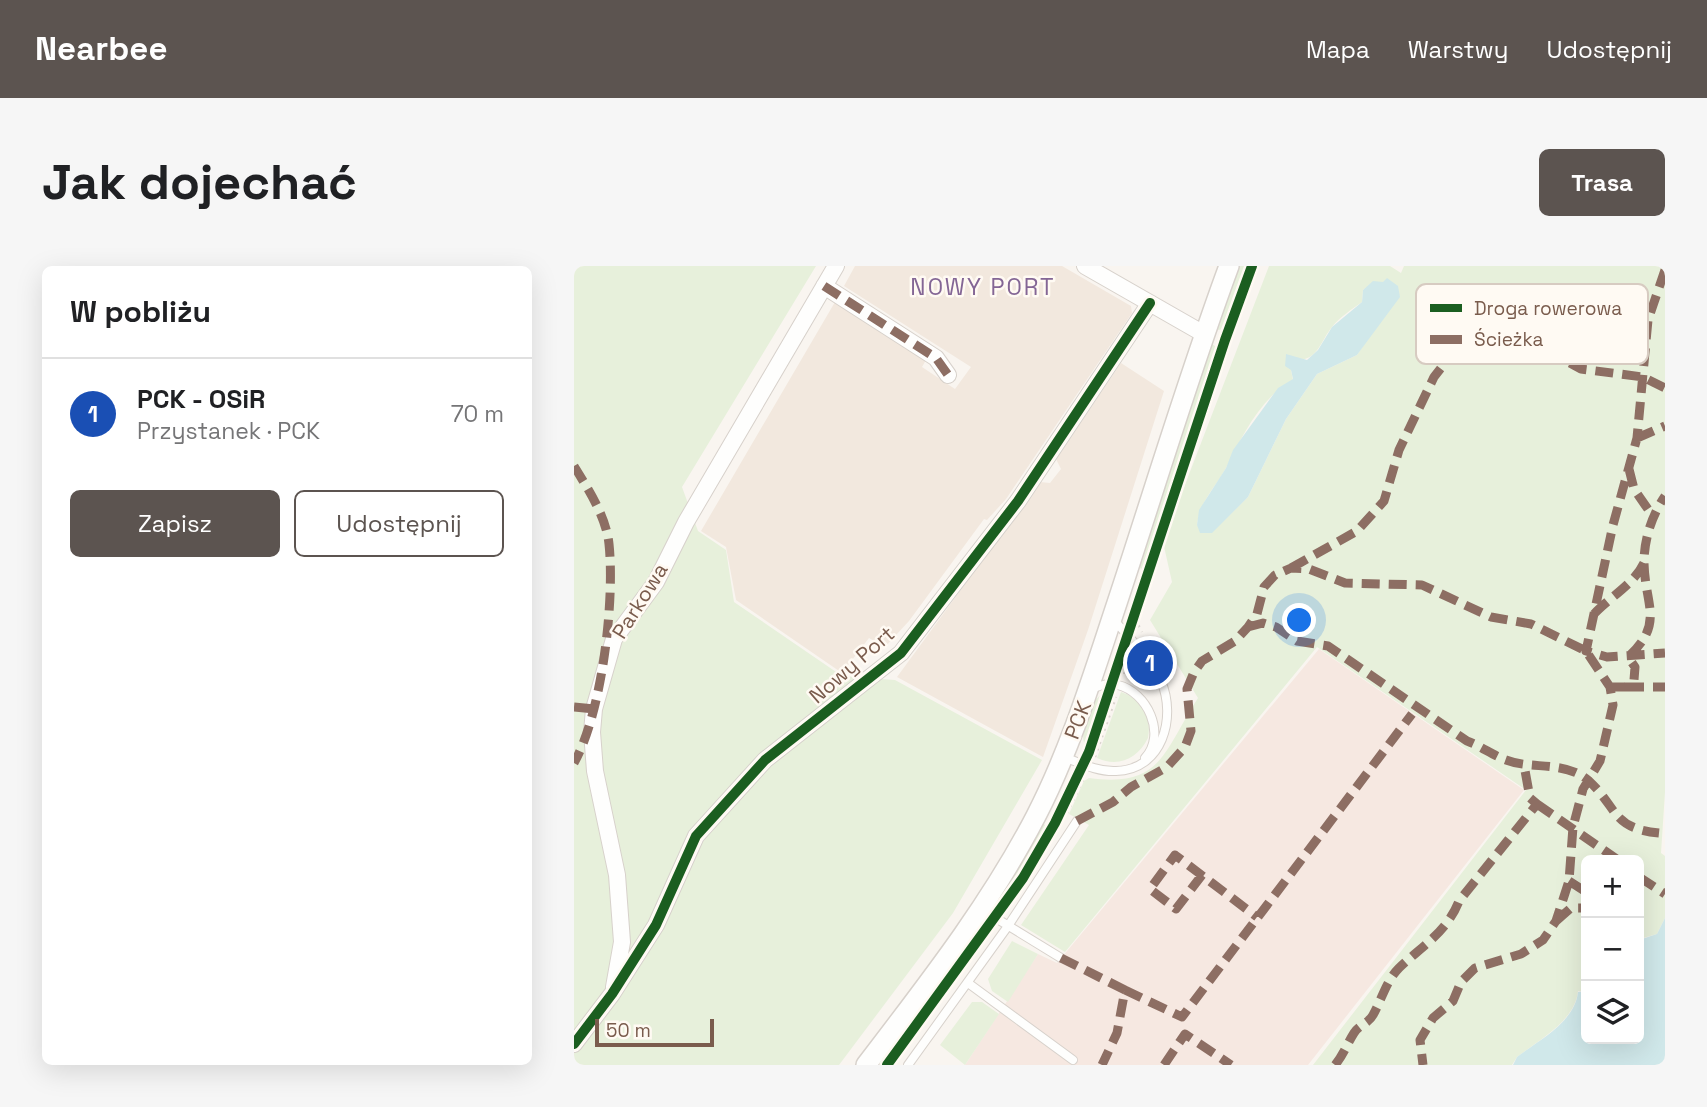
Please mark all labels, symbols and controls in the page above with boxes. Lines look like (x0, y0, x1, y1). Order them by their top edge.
text: Nearbee (35, 28, 167, 70)
text: Mapa (1306, 34, 1370, 65)
text: Warstwy (1408, 34, 1509, 65)
text: Udostępnij (1547, 34, 1672, 65)
button: Trasa (1539, 149, 1665, 216)
text: Jak dojechać (42, 151, 357, 213)
district label: NOWY PORT (910, 272, 1056, 302)
legend (1416, 284, 1648, 364)
text: W pobliżu (70, 292, 211, 331)
text: Droga rowerowa (1474, 296, 1622, 321)
text: Ścieżka (1474, 327, 1543, 352)
text: PCK - OSiR (137, 382, 266, 416)
text: 1 (88, 399, 98, 429)
text: 70 m (451, 399, 504, 429)
text: Przystanek · PCK (137, 416, 320, 446)
button: Zapisz (70, 490, 280, 557)
button: Udostępnij (294, 490, 504, 557)
street label: Parkowa (606, 558, 673, 644)
your location (1282, 603, 1316, 637)
street label: Nowy Port (803, 620, 900, 709)
pin: 1 (1127, 637, 1173, 689)
street label: PCK (1058, 697, 1097, 743)
map controls (1581, 855, 1644, 1044)
button: + (1581, 855, 1644, 918)
button: − (1581, 918, 1644, 981)
button: layers (1581, 981, 1644, 1044)
scale bar (595, 1016, 714, 1048)
text: 50 m (606, 1018, 651, 1043)

